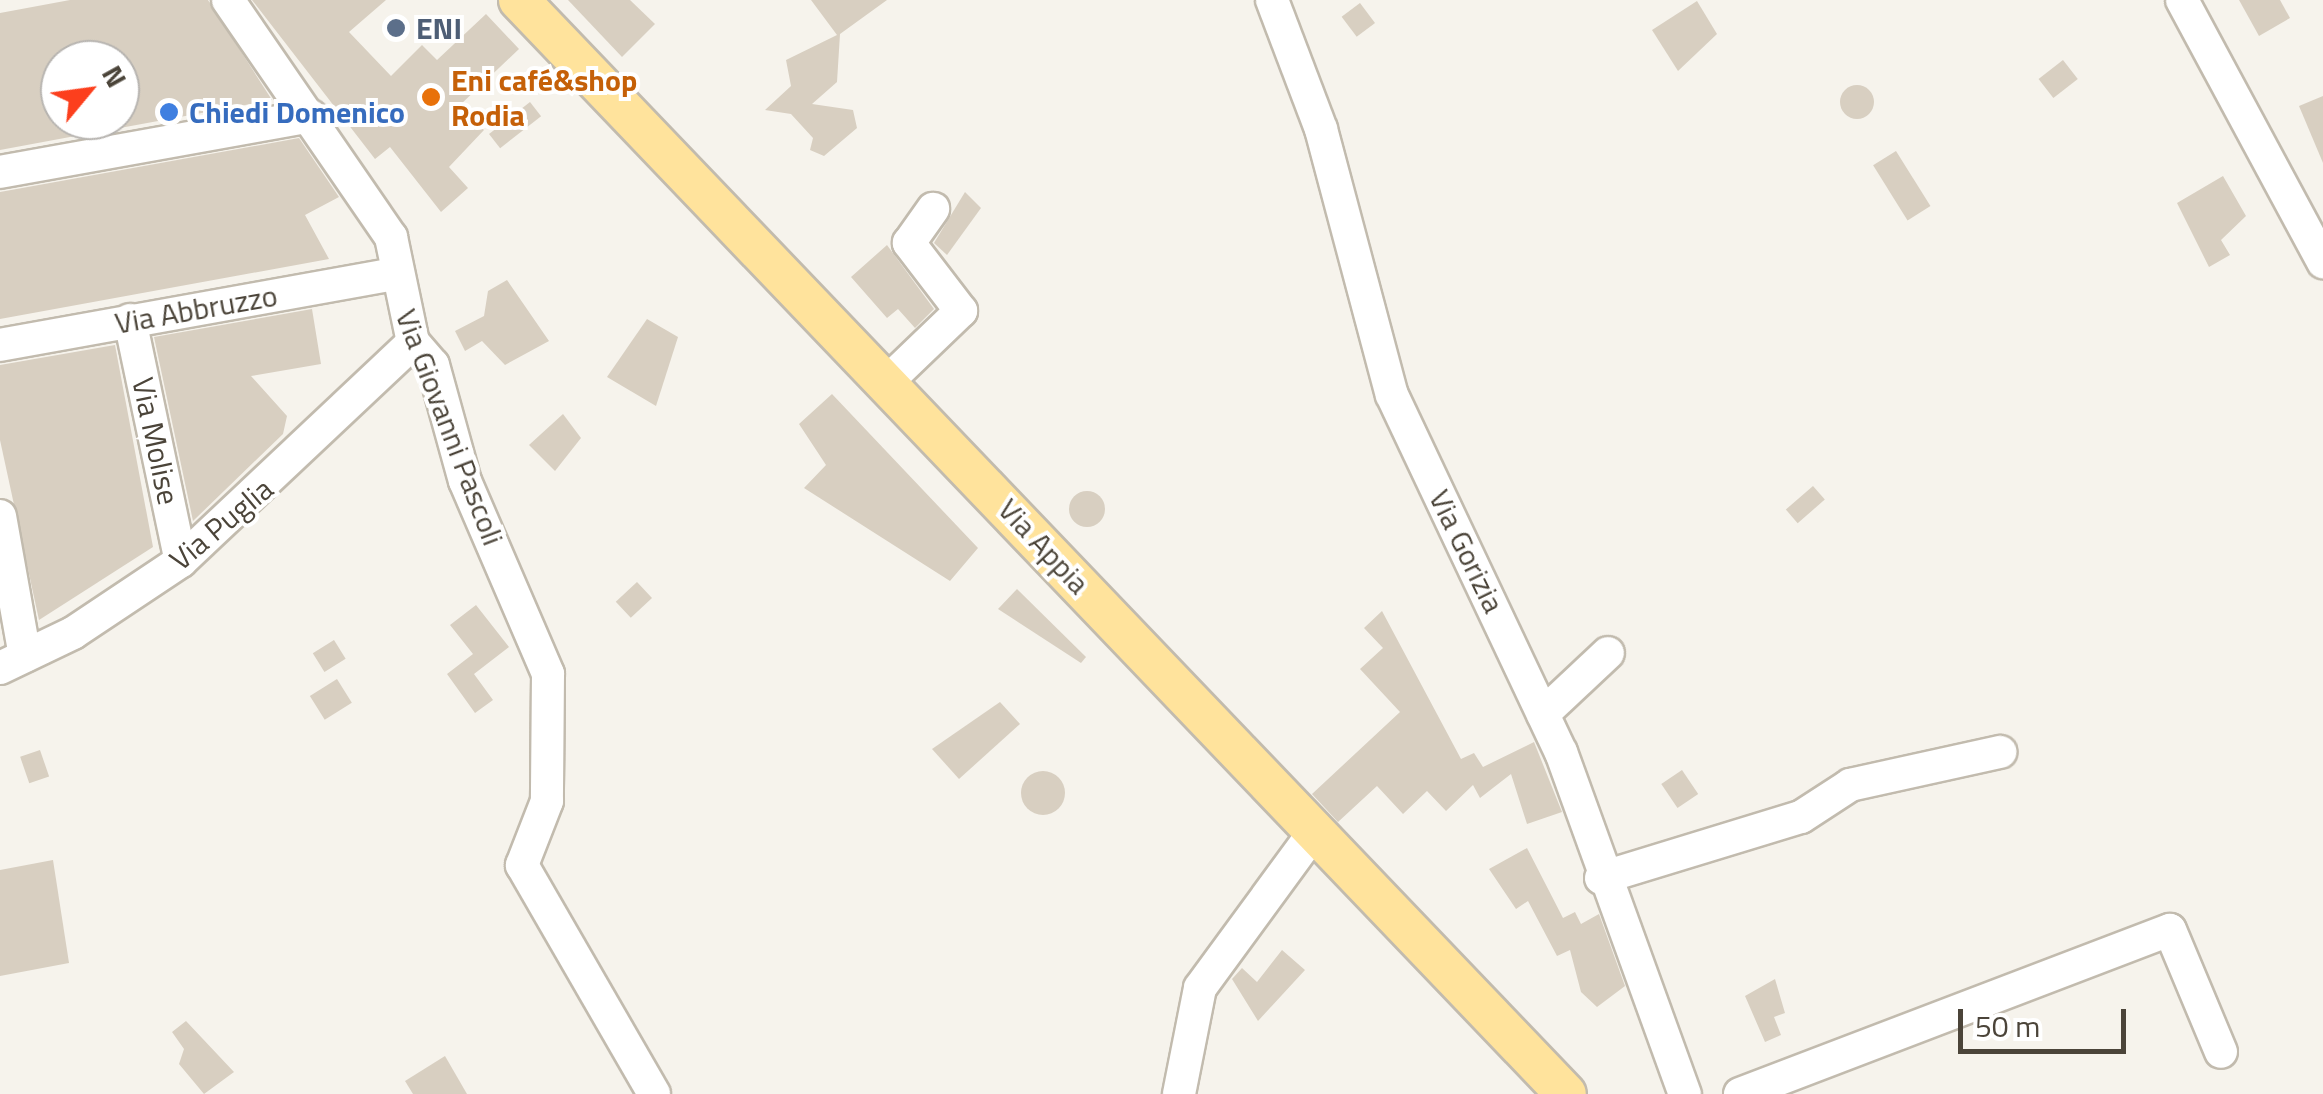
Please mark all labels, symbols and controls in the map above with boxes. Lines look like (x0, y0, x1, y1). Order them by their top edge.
place label: ENI (416, 10, 462, 46)
marker: ENI (385, 17, 407, 39)
north arrow (40, 40, 140, 140)
text: N (91, 57, 138, 95)
place label: Eni café&shop Rodia (451, 62, 637, 132)
marker: Eni café&shop Rodia (420, 86, 442, 108)
place label: Chiedi Domenico (189, 94, 405, 130)
marker: Chiedi Domenico (158, 101, 180, 123)
street label: Via Abbruzzo (112, 277, 280, 341)
street label: Via Giovanni Pascoli (388, 304, 512, 550)
street label: Via Molise (125, 374, 187, 508)
street label: Via Puglia (162, 471, 280, 577)
street label: Via Gorizia (1422, 484, 1512, 618)
street label: Via Appia (991, 491, 1097, 601)
scale bar (1963, 989, 2130, 1051)
text: 50 m (1975, 1003, 2040, 1049)

